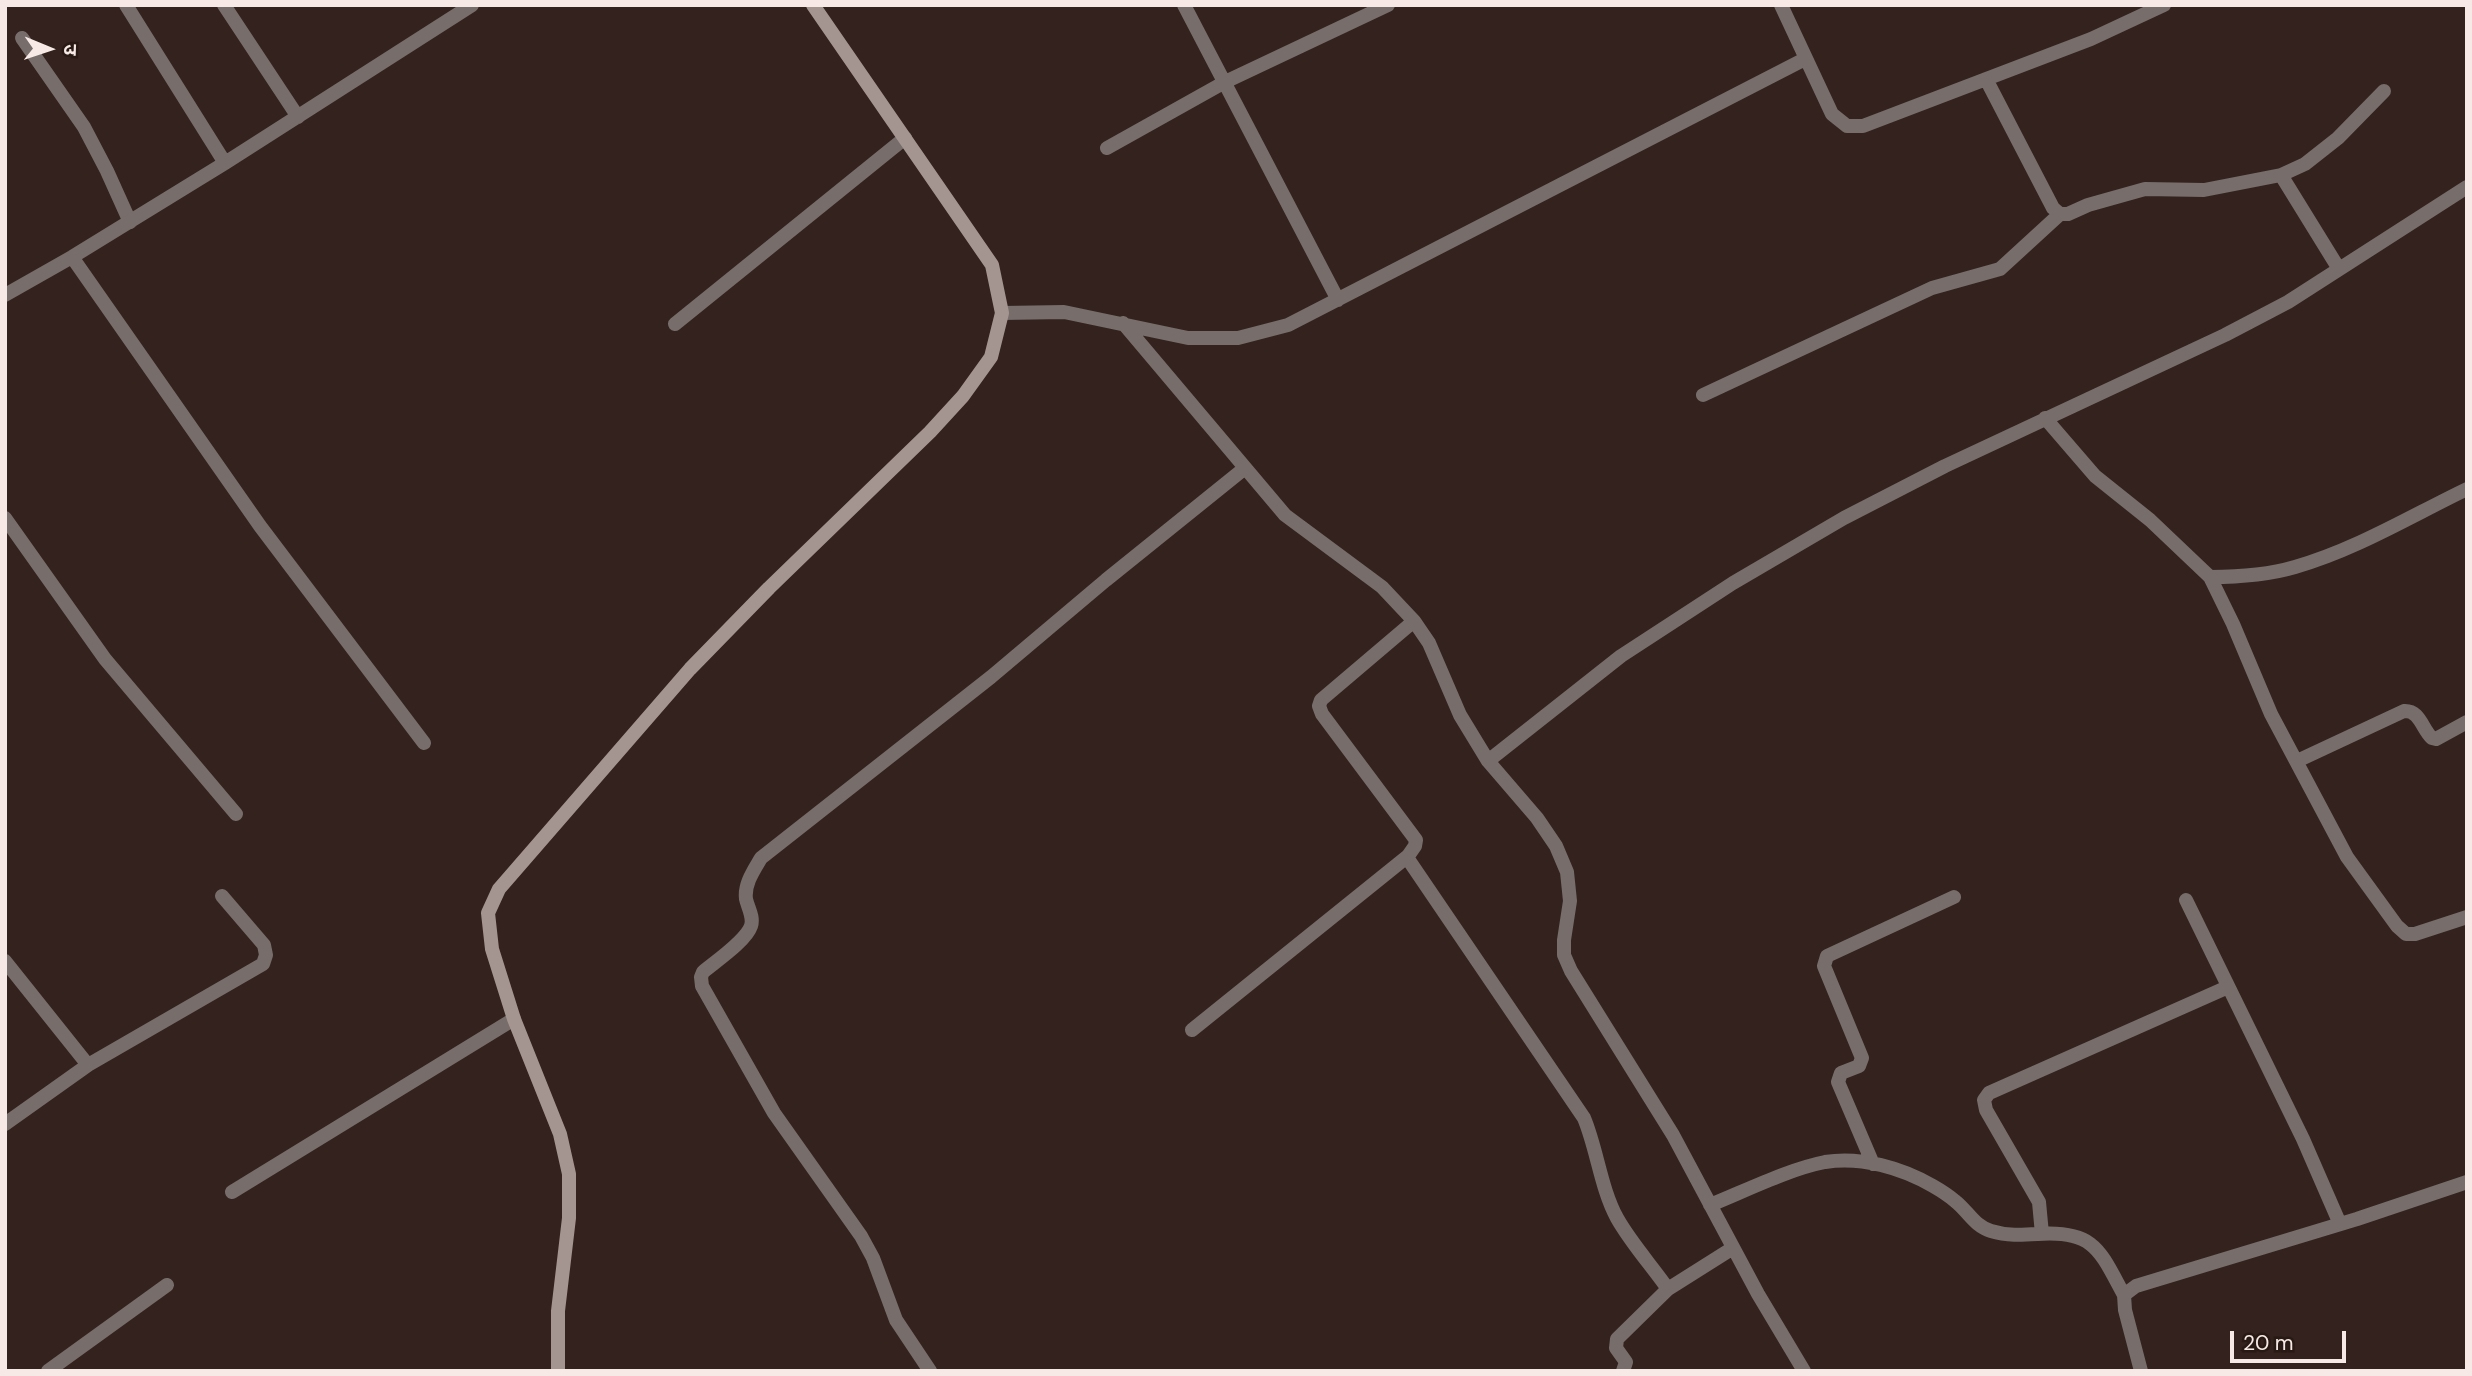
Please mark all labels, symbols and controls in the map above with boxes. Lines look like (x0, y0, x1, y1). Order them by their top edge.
north arrow (14, 14, 84, 84)
text: उ (58, 44, 83, 56)
scale bar (2234, 1316, 2350, 1360)
text: 20 m (2243, 1329, 2294, 1357)

